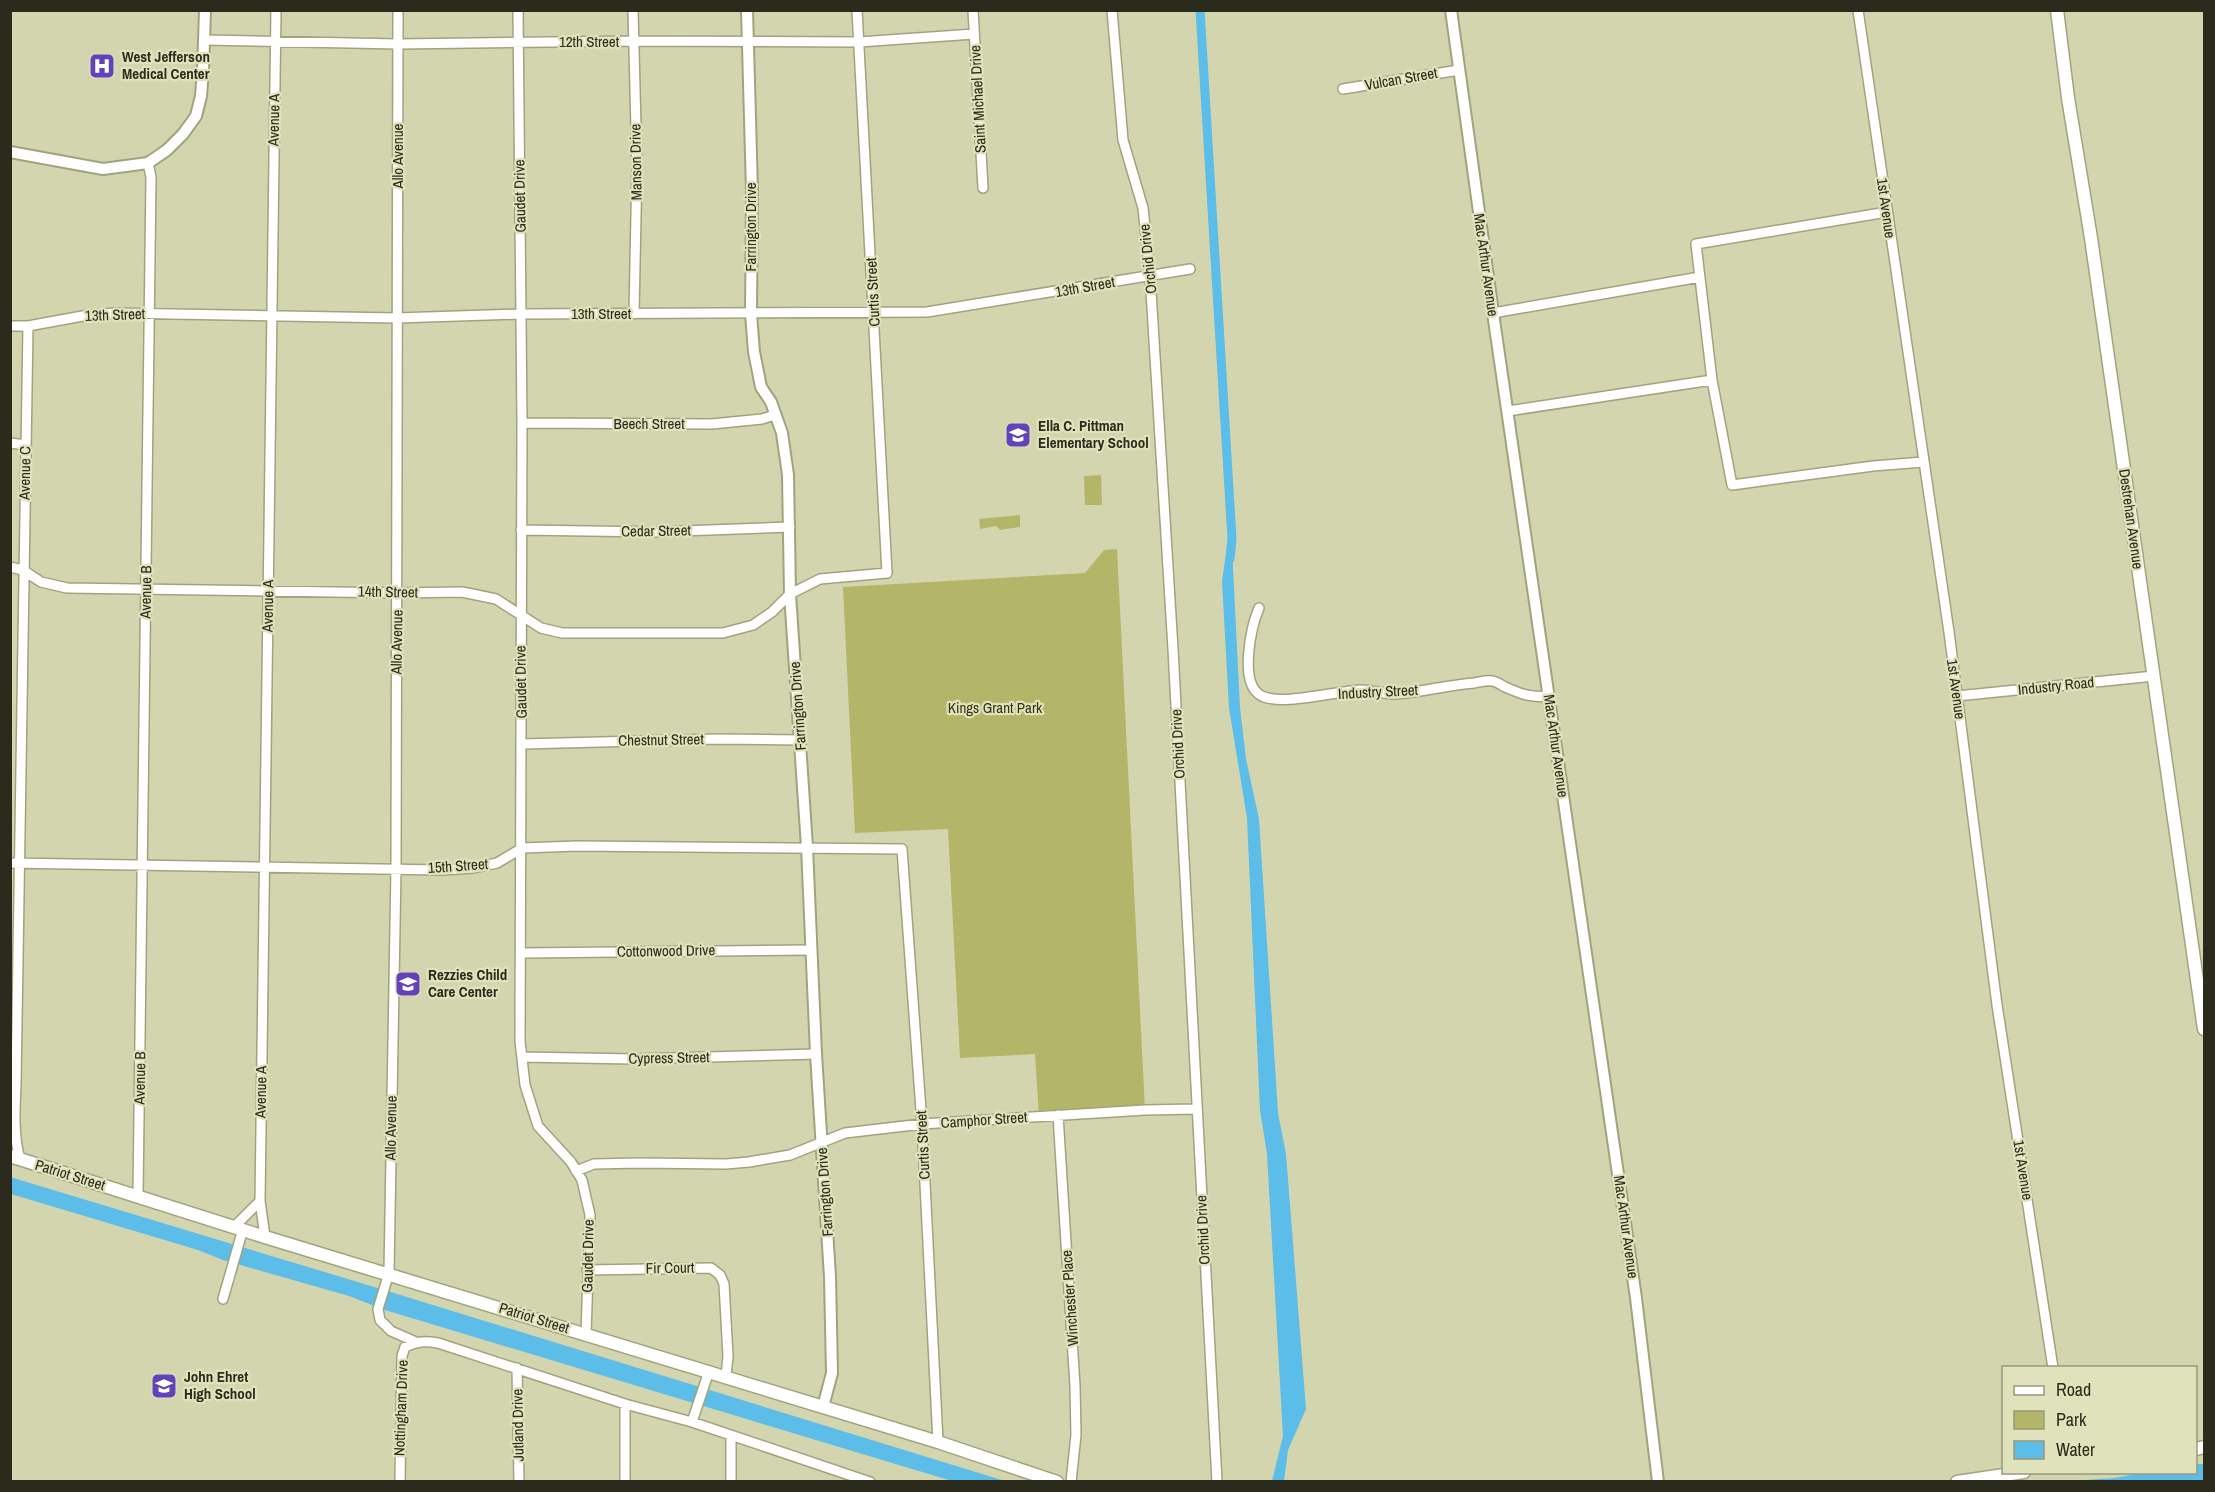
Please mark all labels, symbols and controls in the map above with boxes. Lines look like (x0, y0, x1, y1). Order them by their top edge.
street label: 12th Street (559, 31, 620, 52)
street label: Saint Michael Drive (964, 44, 991, 154)
place label: West Jefferson Medical Center (122, 46, 210, 84)
hospital icon: West Jefferson Medical Center (87, 51, 117, 81)
street label: Vulcan Street (1363, 62, 1439, 95)
street label: Avenue A (263, 93, 284, 147)
street label: Allo Avenue (387, 123, 408, 189)
street label: Manson Drive (624, 123, 647, 200)
street label: Gaudet Drive (508, 159, 531, 233)
street label: 1st Avenue (1872, 176, 1901, 240)
street label: Farrington Drive (740, 182, 761, 271)
street label: Mac Arthur Avenue (1469, 212, 1504, 318)
street label: Orchid Drive (1133, 223, 1162, 295)
street label: Curtis Street (860, 256, 885, 327)
street label: 13th Street (1053, 271, 1117, 302)
street label: 13th Street (85, 303, 146, 326)
street label: 13th Street (571, 303, 632, 324)
street label: Beech Street (613, 413, 685, 434)
place label: Ella C. Pittman Elementary School (1038, 415, 1149, 453)
school or university icon: Ella C. Pittman Elementary School (1003, 420, 1033, 450)
street label: Avenue C (14, 446, 35, 501)
street label: Destrehan Avenue (2114, 467, 2149, 571)
street label: Cedar Street (621, 519, 692, 542)
street label: Avenue B (135, 565, 156, 620)
street label: Avenue A (257, 579, 278, 633)
street label: 14th Street (358, 580, 419, 603)
street label: Allo Avenue (385, 609, 408, 676)
street label: Gaudet Drive (509, 645, 532, 719)
street label: 1st Avenue (1942, 657, 1971, 721)
street label: Farrington Drive (784, 661, 811, 751)
street label: Industry Road (2017, 671, 2095, 700)
street label: Industry Street (1337, 679, 1419, 704)
street label: Mac Arthur Avenue (1539, 693, 1574, 799)
park label: Kings Grant Park (948, 697, 1043, 718)
street label: Orchid Drive (1165, 709, 1190, 779)
street label: Chestnut Street (618, 728, 704, 751)
street label: 15th Street (427, 853, 489, 878)
street label: Cottonwood Drive (617, 939, 716, 962)
place label: Rezzies Child Care Center (428, 964, 507, 1002)
school or university icon: Rezzies Child Care Center (393, 969, 423, 999)
street label: Cypress Street (628, 1046, 710, 1069)
street label: Avenue B (129, 1051, 150, 1106)
street label: Avenue A (250, 1065, 271, 1119)
street label: Allo Avenue (379, 1095, 402, 1162)
street label: Camphor Street (940, 1106, 1029, 1133)
street label: Curtis Street (910, 1109, 935, 1180)
street label: 1st Avenue (2008, 1138, 2039, 1202)
street label: Farrington Drive (811, 1147, 838, 1237)
street label: Patriot Street (32, 1154, 108, 1195)
street label: Mac Arthur Avenue (1609, 1174, 1644, 1280)
street label: Orchid Drive (1190, 1195, 1215, 1265)
street label: Gaudet Drive (576, 1219, 599, 1293)
street label: Winchester Place (1056, 1249, 1083, 1347)
street label: Fir Court (646, 1257, 695, 1278)
street label: Patriot Street (496, 1297, 572, 1338)
street label: Nottingham Drive (388, 1359, 413, 1457)
place label: John Ehret High School (184, 1366, 256, 1404)
legend (2002, 1366, 2197, 1474)
school or university icon: John Ehret High School (149, 1371, 179, 1401)
text: Road (2056, 1377, 2091, 1402)
street label: Jutland Drive (506, 1388, 529, 1461)
text: Park (2056, 1407, 2087, 1432)
text: Water (2056, 1437, 2095, 1462)

